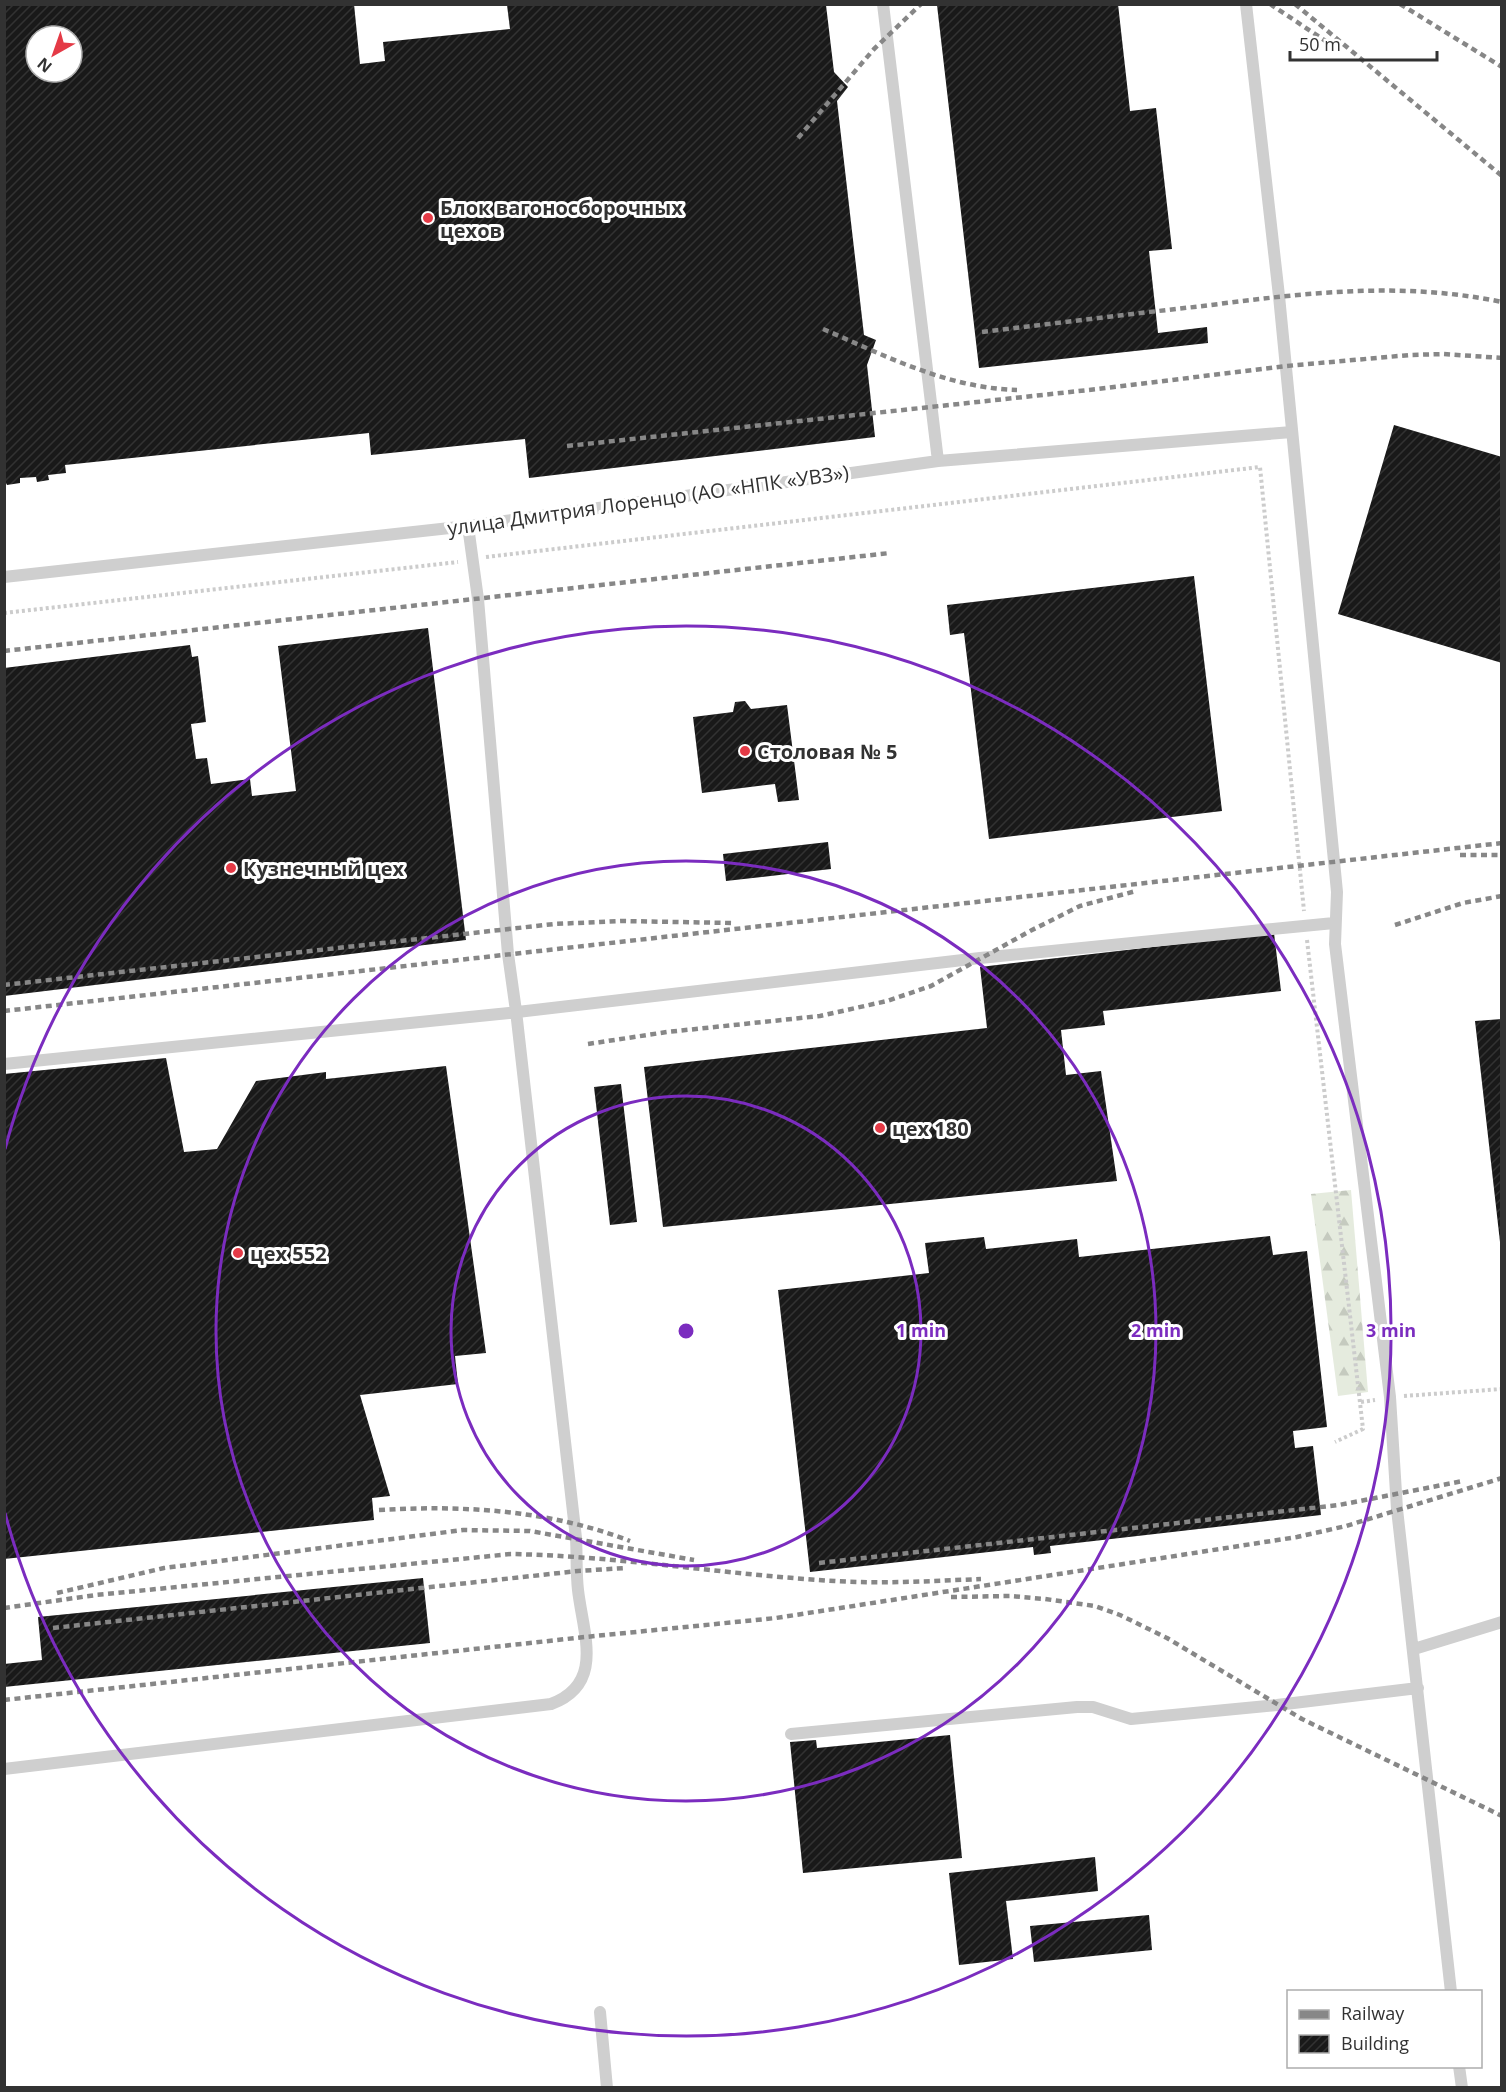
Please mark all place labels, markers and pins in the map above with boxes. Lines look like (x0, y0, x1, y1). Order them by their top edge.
place label: Блок вагоносборочных цехов (440, 194, 683, 244)
marker: Блок вагоносборочных цехов (421, 211, 435, 225)
place label: Столовая № 5 (757, 738, 897, 765)
marker: Столовая № 5 (738, 744, 752, 758)
place label: Кузнечный цех (243, 855, 405, 882)
marker: Кузнечный цех (224, 861, 238, 875)
place label: цех 180 (892, 1115, 969, 1142)
marker: цех 180 (873, 1121, 887, 1135)
place label: цех 552 (250, 1240, 327, 1267)
marker: цех 552 (231, 1246, 245, 1260)
centre of rings (676, 1321, 696, 1341)

